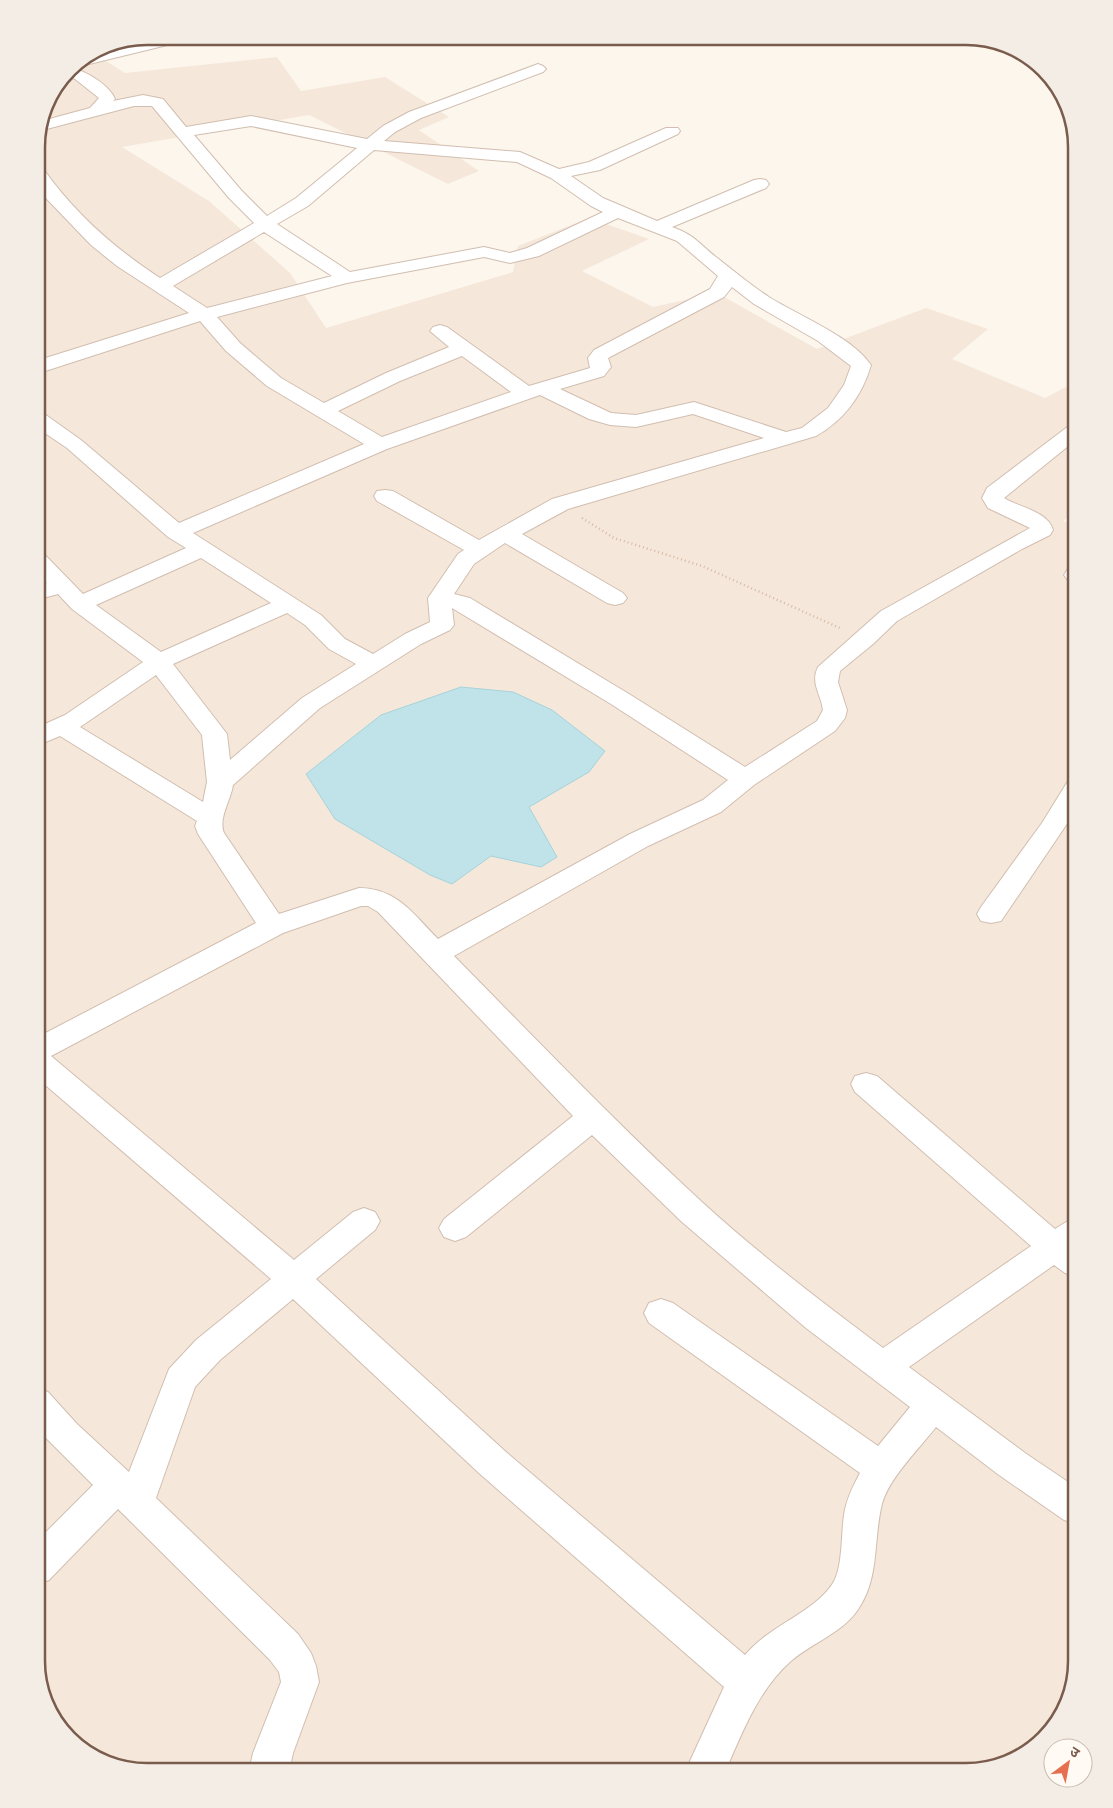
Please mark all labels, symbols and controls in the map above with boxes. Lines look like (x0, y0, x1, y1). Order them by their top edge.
north arrow (1043, 1738, 1093, 1788)
text: उ (1067, 1742, 1084, 1762)

